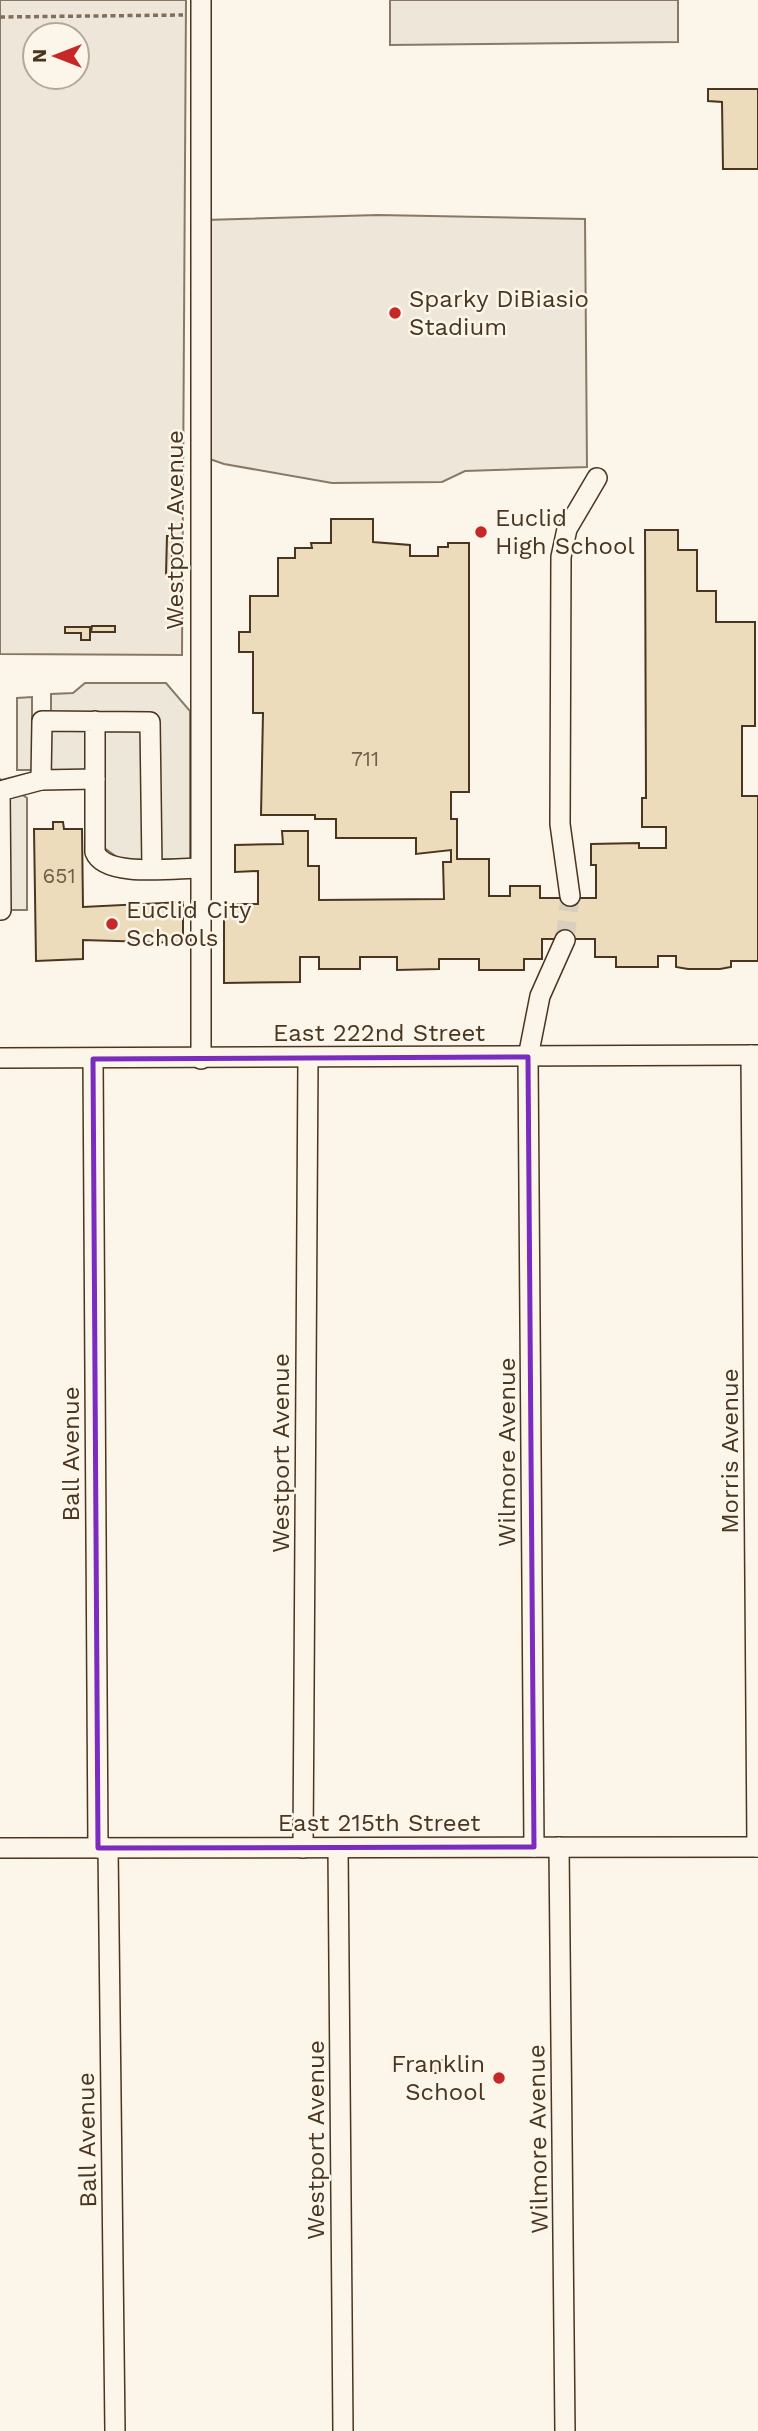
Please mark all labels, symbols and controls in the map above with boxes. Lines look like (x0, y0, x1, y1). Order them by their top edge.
north arrow (21, 21, 91, 91)
text: N (28, 49, 51, 63)
place label: Sparky DiBiasio Stadium (409, 285, 589, 341)
marker: Sparky DiBiasio Stadium (387, 305, 403, 321)
street label: Westport Avenue (161, 430, 189, 630)
place label: Euclid High School (495, 504, 635, 560)
marker: Euclid High School (473, 524, 489, 540)
house number: 711 (351, 746, 379, 771)
house number: 651 (42, 863, 76, 888)
place label: Euclid City Schools (126, 896, 252, 952)
marker: Euclid City Schools (104, 916, 120, 932)
street label: East 222nd Street (273, 1019, 485, 1047)
street label: Westport Avenue (267, 1353, 295, 1553)
street label: Wilmore Avenue (493, 1357, 521, 1547)
street label: Morris Avenue (716, 1368, 744, 1534)
street label: Ball Avenue (57, 1386, 85, 1522)
street label: East 215th Street (278, 1809, 480, 1837)
street label: Westport Avenue (302, 2040, 330, 2240)
street label: Wilmore Avenue (522, 2044, 554, 2234)
place label: Franklin School (391, 2050, 486, 2106)
marker: Franklin School (491, 2070, 507, 2086)
street label: Ball Avenue (72, 2072, 102, 2208)

